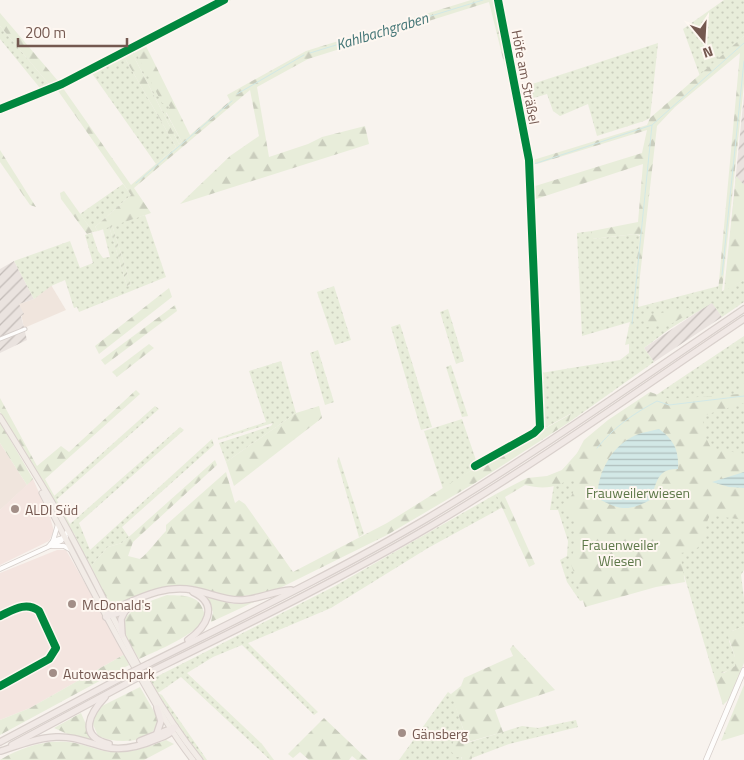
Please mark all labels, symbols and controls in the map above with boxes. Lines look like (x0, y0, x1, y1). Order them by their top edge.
water label: Kahlbachgraben (333, 6, 431, 56)
scale bar (18, 15, 126, 47)
north arrow (679, 15, 729, 65)
text: 200 m (25, 21, 66, 44)
street label: Höfe am Sträßel (507, 28, 545, 126)
text: N (700, 41, 716, 64)
park label: Frauweilerwiesen (586, 482, 690, 503)
place label: ALDI Süd (25, 499, 78, 520)
marker: ALDI Süd (9, 503, 21, 515)
park label: Frauenweiler Wiesen (582, 534, 659, 571)
place label: McDonald's (82, 594, 151, 615)
marker: McDonald's (66, 598, 78, 610)
place label: Autowaschpark (63, 663, 155, 684)
marker: Autowaschpark (47, 667, 59, 679)
place label: Gänsberg (412, 723, 468, 744)
marker: Gänsberg (396, 727, 408, 739)

